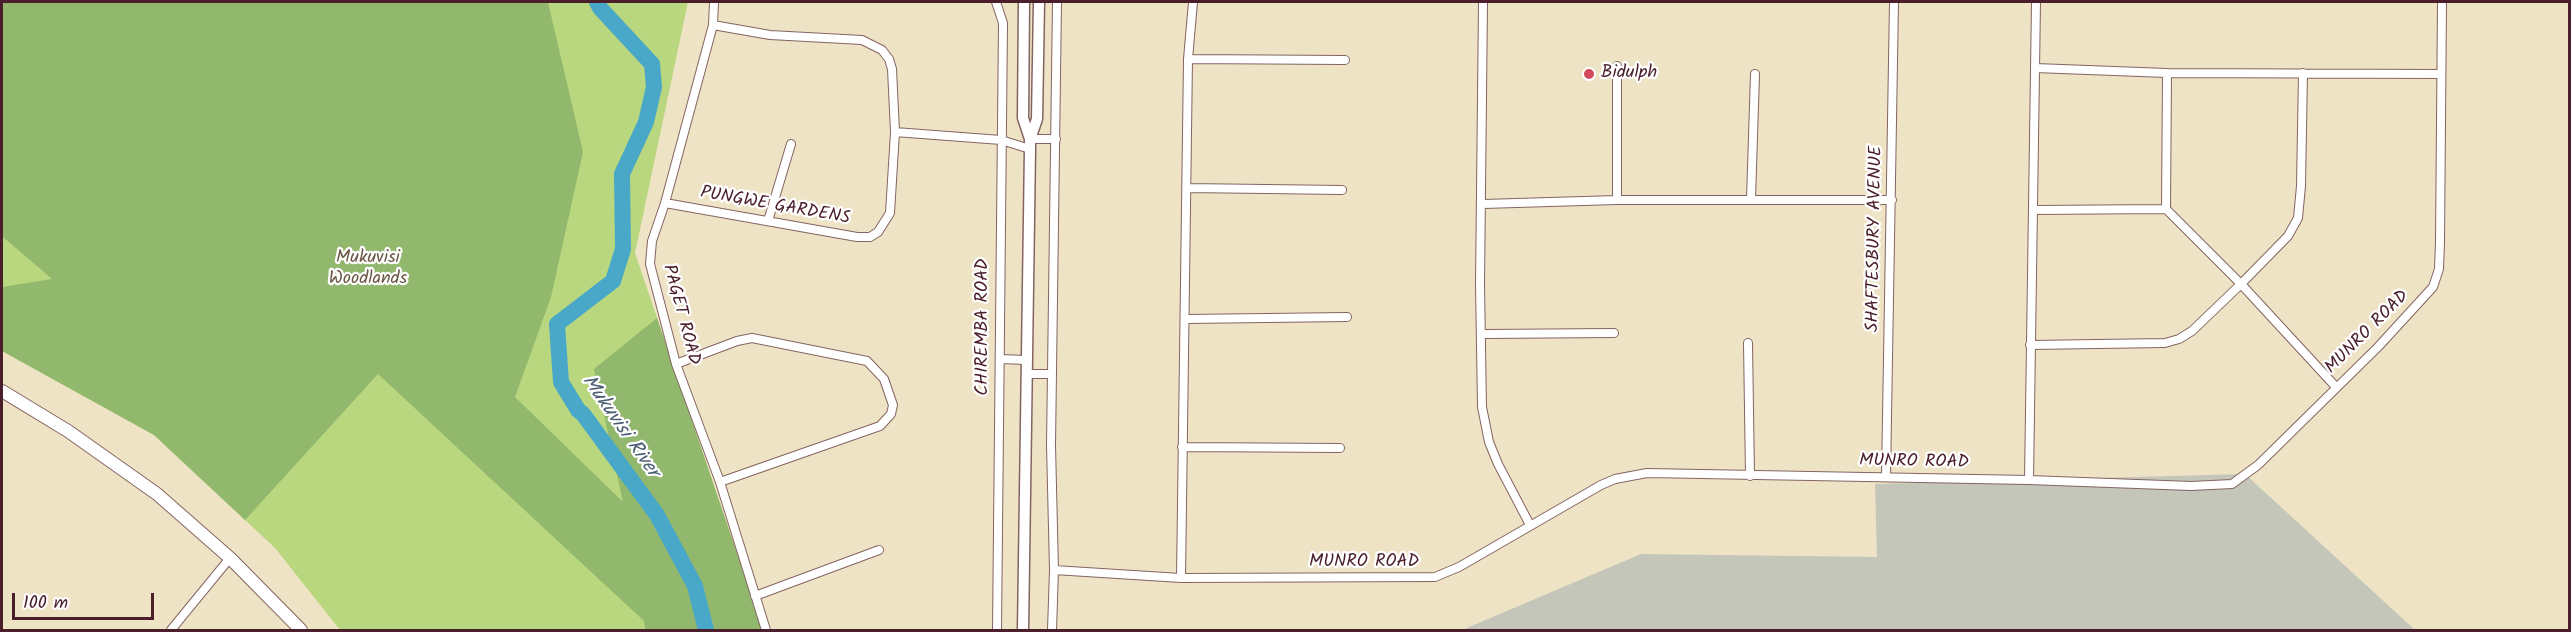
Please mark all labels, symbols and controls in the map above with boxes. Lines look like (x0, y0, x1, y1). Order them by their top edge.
place label: Bidulph (1601, 63, 1657, 85)
marker: Bidulph (1582, 67, 1596, 81)
street label: SHAFTESBURY AVENUE (1864, 146, 1888, 332)
street label: PUNGWE GARDENS (698, 183, 852, 231)
park label: Mukuvisi Woodlands (329, 248, 407, 290)
street label: CHIREMBA ROAD (973, 258, 995, 396)
street label: PAGET ROAD (656, 262, 704, 368)
street label: MUNRO ROAD (2321, 286, 2415, 380)
water label: Mukuvisi River (575, 371, 663, 483)
street label: MUNRO ROAD (1859, 451, 1969, 475)
street label: MUNRO ROAD (1309, 552, 1419, 574)
scale bar (15, 581, 158, 619)
text: 100 m (23, 589, 68, 618)

